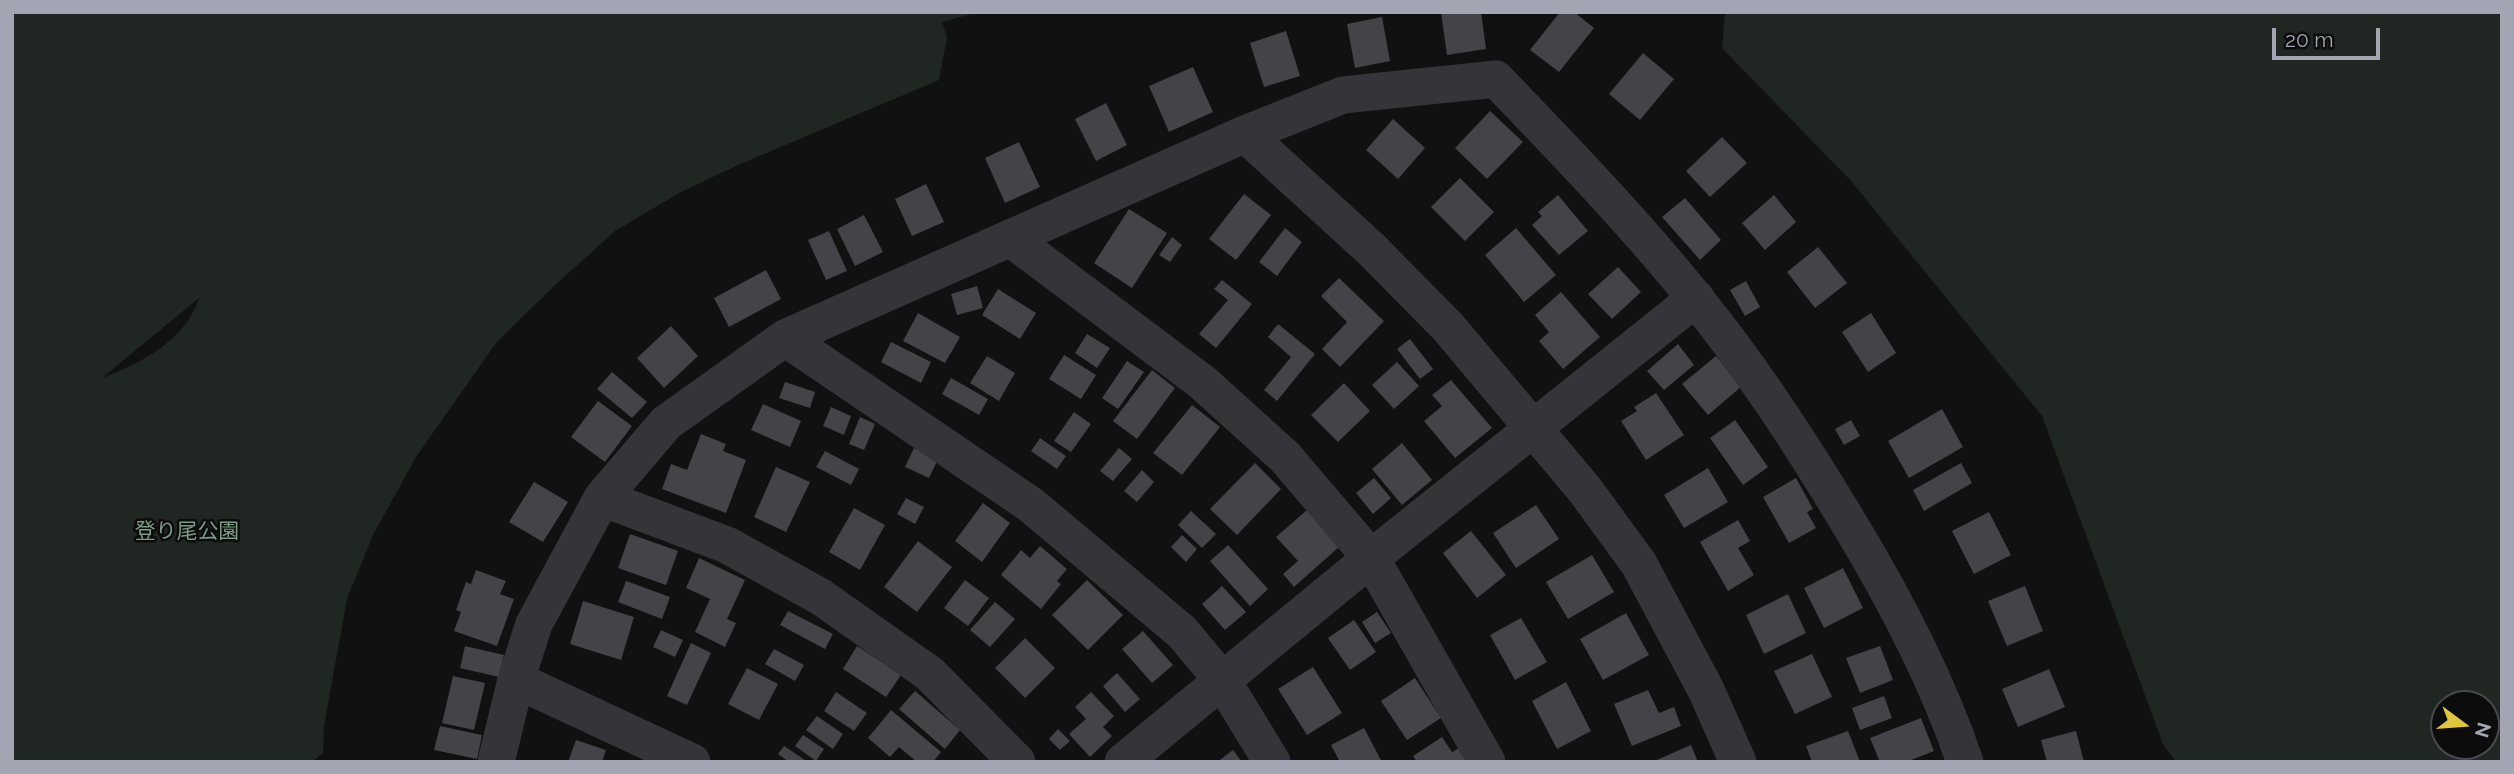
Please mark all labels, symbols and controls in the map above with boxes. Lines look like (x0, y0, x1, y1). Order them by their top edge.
scale bar (2276, 14, 2384, 58)
text: 20 m (2285, 27, 2333, 52)
park label: 登り尾公園 (135, 519, 239, 545)
north arrow (2430, 690, 2500, 760)
text: N (2471, 720, 2496, 740)

